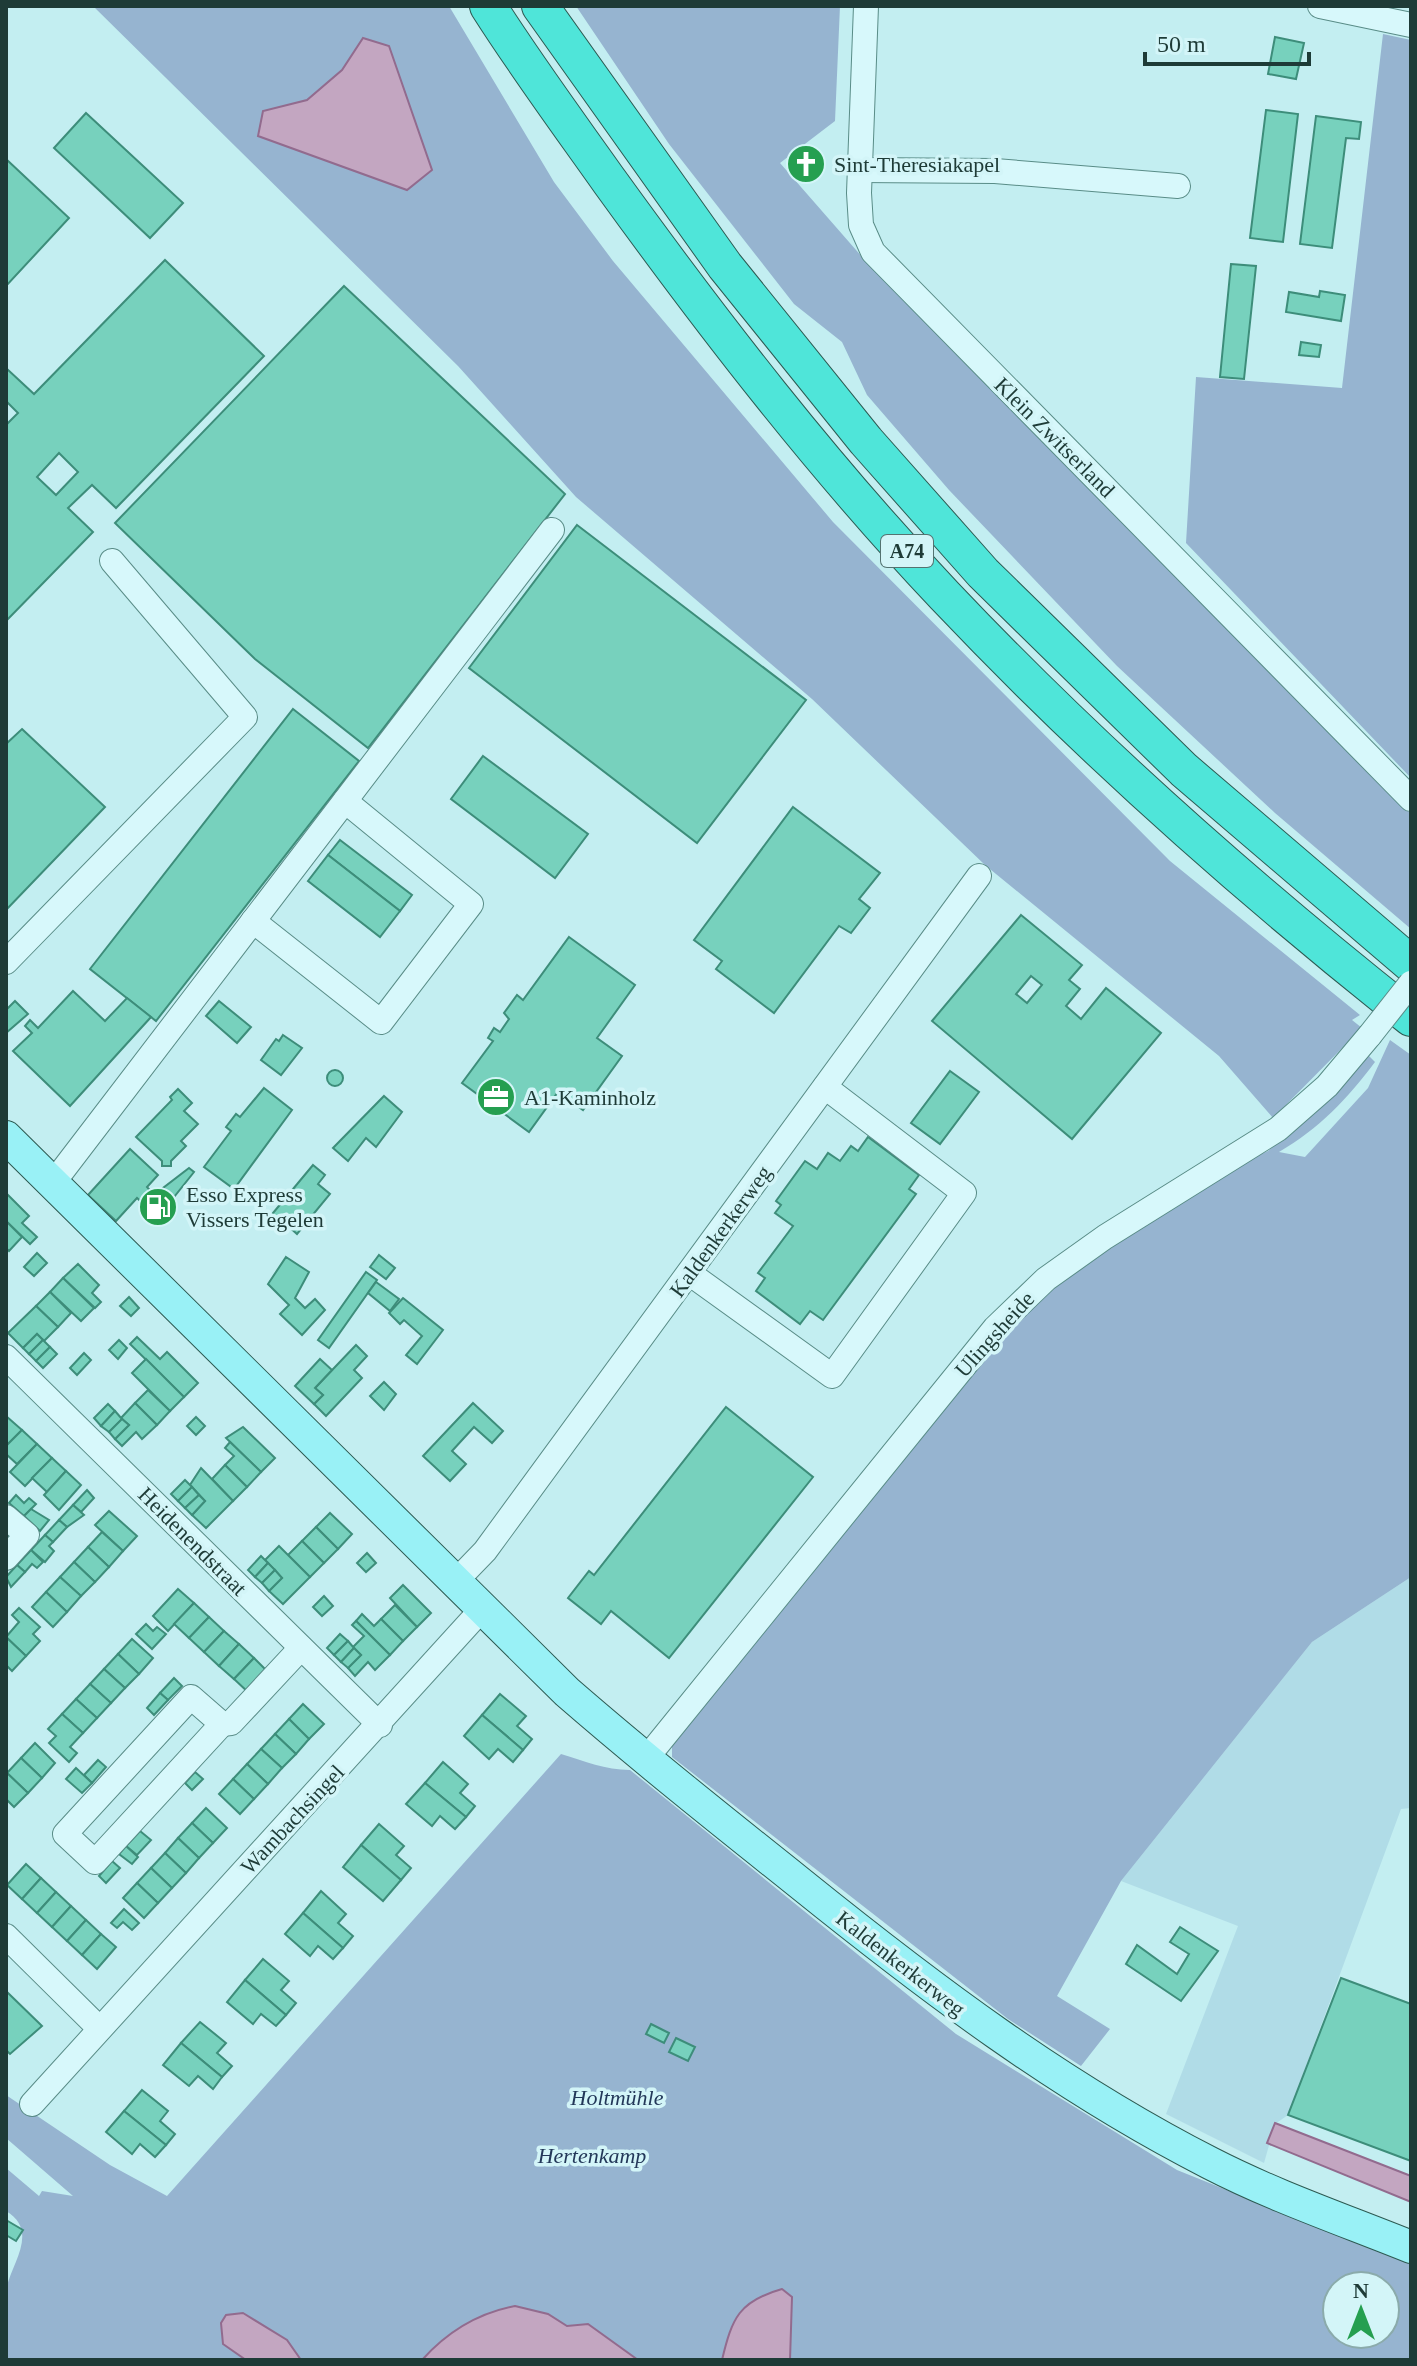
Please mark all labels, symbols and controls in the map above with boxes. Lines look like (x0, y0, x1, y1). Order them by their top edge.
scale bar (1145, 16, 1309, 66)
text: 50 m (1157, 31, 1206, 57)
church icon: Sint-Theresiakapel (785, 143, 827, 185)
place label: Sint-Theresiakapel (834, 152, 1000, 177)
street label: Klein Zwitserland (989, 372, 1120, 503)
road number: A74 (881, 535, 933, 567)
office icon: A1-Kaminholz (475, 1076, 517, 1118)
place label: A1-Kaminholz (524, 1085, 656, 1110)
street label: Kaldenkerkerweg (664, 1161, 776, 1302)
place label: Esso Express Vissers Tegelen (186, 1182, 324, 1232)
fuel station icon: Esso Express Vissers Tegelen (137, 1186, 179, 1228)
street label: Ulingsheide (950, 1286, 1039, 1382)
street label: Heidenendstraat (133, 1482, 252, 1601)
street label: Wambachsingel (235, 1760, 349, 1879)
street label: Kaldenkerkerweg (831, 1905, 970, 2021)
park label: Holtmühle (570, 2085, 664, 2110)
park label: Hertenkamp (537, 2143, 646, 2168)
north arrow (1321, 2270, 1401, 2350)
text: N (1353, 2278, 1369, 2303)

